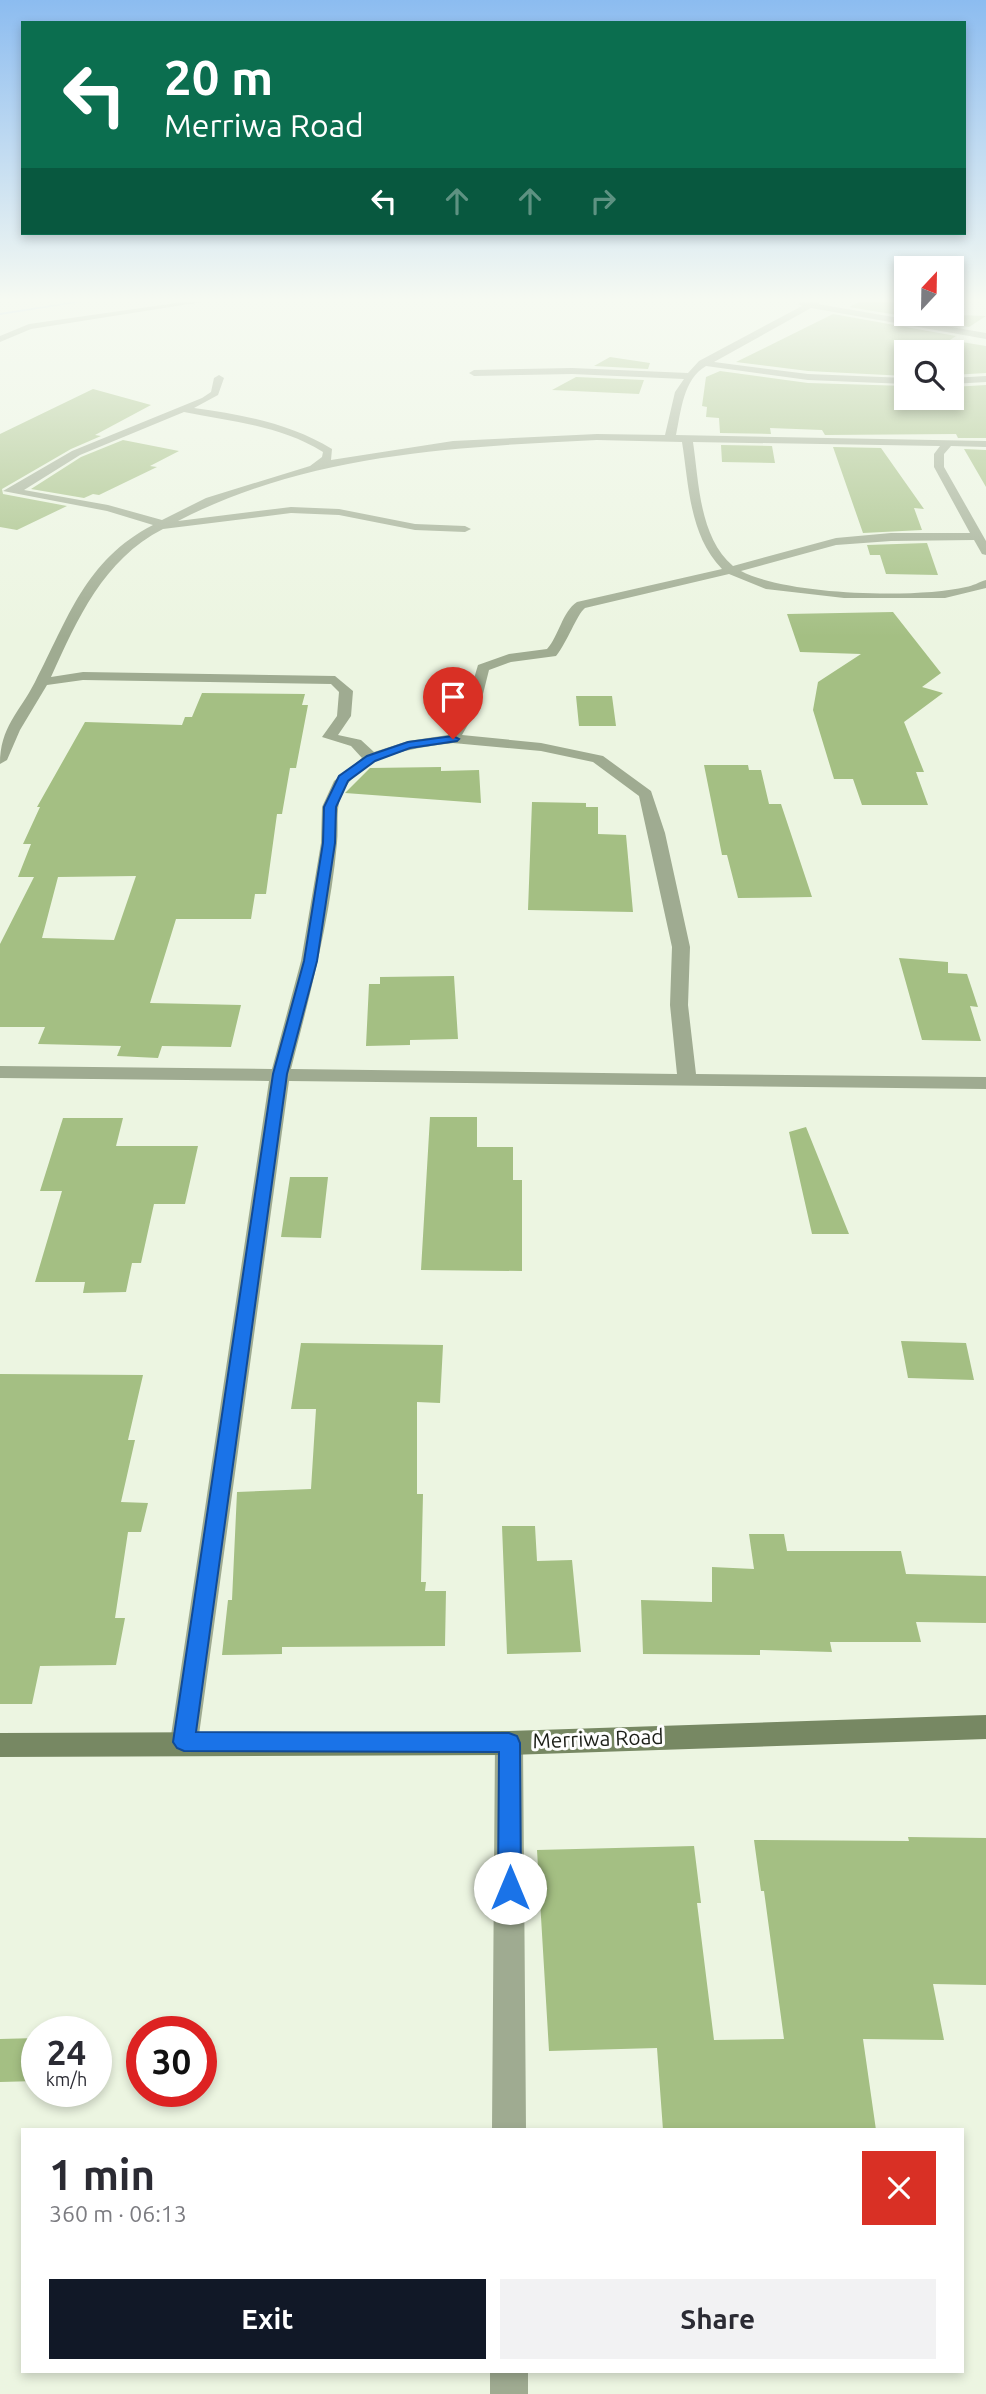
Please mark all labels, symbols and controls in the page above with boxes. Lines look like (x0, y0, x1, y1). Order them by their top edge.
icon: left (49, 49, 140, 140)
text: 20 m (164, 49, 273, 104)
text: Merriwa Road (164, 107, 364, 143)
icon: left (365, 182, 403, 220)
icon: ahead (438, 182, 476, 220)
icon: ahead (511, 182, 549, 220)
icon: right (584, 182, 622, 220)
north arrow (894, 256, 964, 326)
map controls (894, 256, 964, 410)
button: search (894, 340, 964, 410)
pin (423, 667, 483, 739)
icon: arrive (434, 678, 472, 716)
street label: Merriwa Road (532, 1724, 664, 1752)
position arrow (473, 1851, 547, 1925)
speed limit sign: 30 (126, 2016, 217, 2107)
text: 24 (47, 2032, 86, 2072)
text: km/h (46, 2069, 87, 2089)
text: 1 min (49, 2151, 155, 2198)
button: close (862, 2151, 936, 2225)
text: 360 m · 06:13 (49, 2201, 187, 2226)
button: Exit (49, 2279, 486, 2359)
button: Share (500, 2279, 936, 2359)

